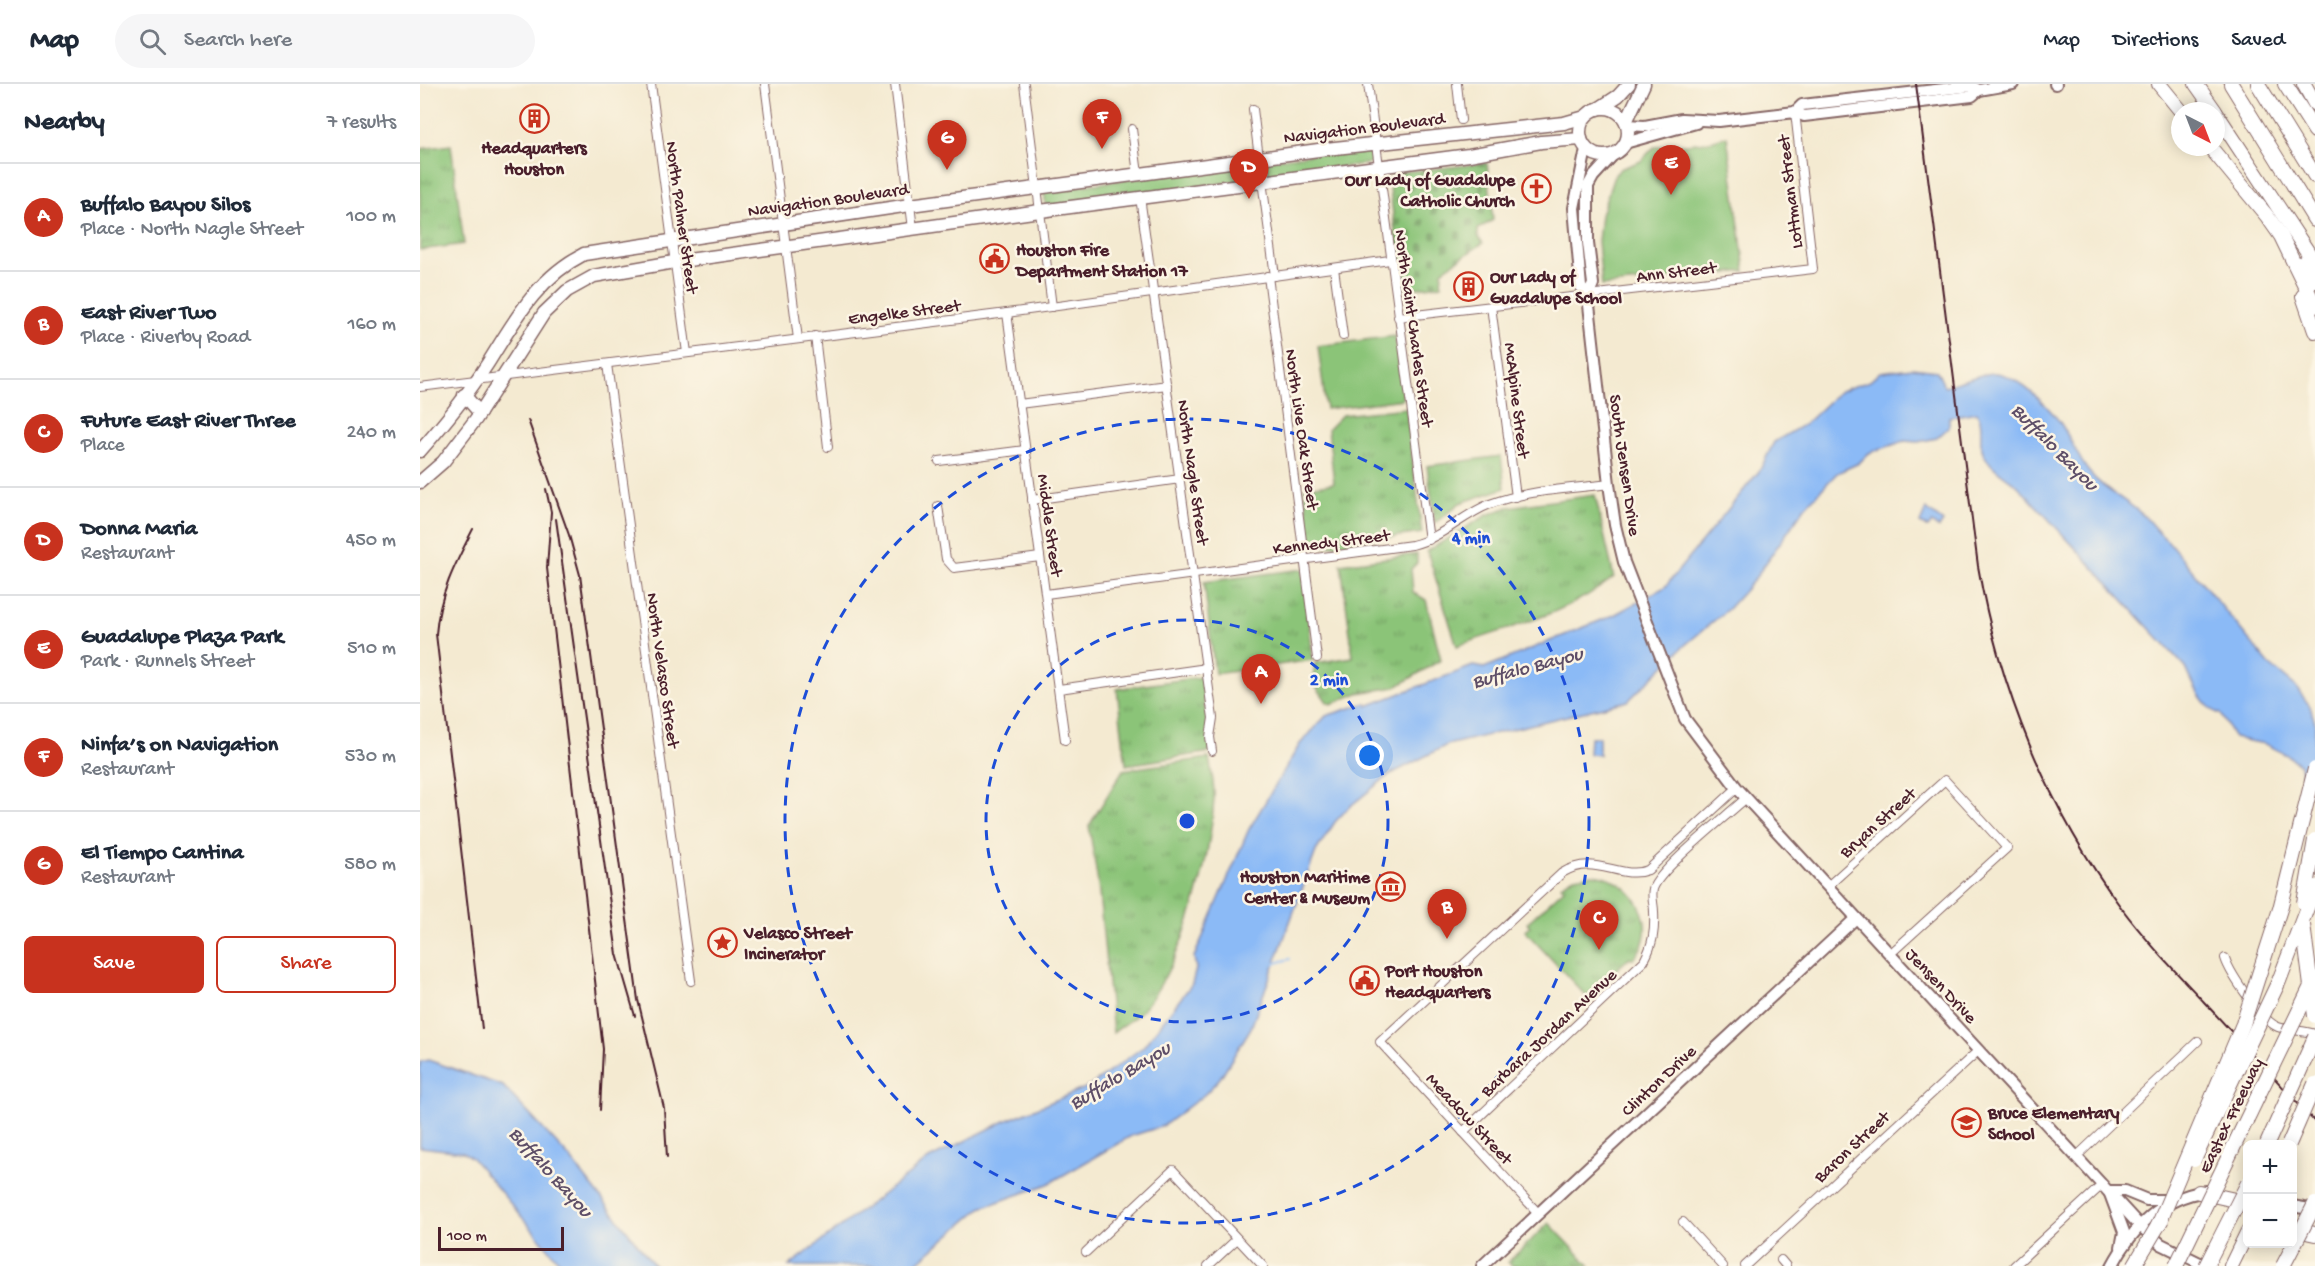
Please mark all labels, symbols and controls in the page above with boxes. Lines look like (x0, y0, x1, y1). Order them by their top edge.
search box (115, 14, 535, 68)
text: Map (30, 25, 79, 58)
icon: search (136, 25, 169, 58)
text: Search here (184, 28, 292, 54)
text: Map (2043, 29, 2080, 54)
text: Directions (2113, 29, 2198, 54)
text: Saved (2231, 29, 2285, 54)
pin: F (1082, 100, 1122, 149)
building icon: Headquarters Houston (518, 102, 550, 134)
north arrow (2171, 102, 2225, 156)
text: Nearby (24, 108, 105, 139)
street label: Navigation Boulevard (1282, 109, 1448, 150)
text: 7 results (327, 112, 396, 135)
pin: G (928, 120, 966, 170)
street label: Lottman Street (1774, 132, 1809, 250)
place label: Headquarters Houston (481, 139, 588, 181)
street label: North Palmer Street (659, 140, 702, 296)
pin: E (1652, 146, 1690, 195)
pin: D (1230, 150, 1268, 199)
place label: Our Lady of Guadalupe Catholic Church (1345, 171, 1516, 213)
church icon: Our Lady of Guadalupe Catholic Church (1520, 173, 1552, 205)
street label: Navigation Boulevard (747, 180, 912, 223)
text: Buffalo Bayou Silos (81, 193, 250, 219)
text: A (38, 206, 49, 229)
text: 100 m (346, 206, 396, 229)
text: Place · North Nagle Street (81, 219, 303, 242)
street label: North Saint Charles Street (1388, 228, 1437, 430)
place label: Houston Fire Department Station 17 (1014, 241, 1189, 283)
public building icon: Houston Fire Department Station 17 (979, 243, 1011, 275)
street label: Ann Street (1635, 258, 1719, 289)
place label: Our Lady of Guadalupe School (1490, 268, 1622, 310)
building icon: Our Lady of Guadalupe School (1453, 270, 1485, 302)
street label: Engelke Street (847, 296, 963, 331)
text: East River Two (81, 301, 217, 327)
text: B (38, 314, 49, 337)
text: 160 m (347, 314, 396, 337)
text: Place · Riverby Road (81, 327, 250, 350)
street label: McAlpine Street (1498, 341, 1533, 461)
street label: North Live Oak Street (1279, 348, 1322, 513)
street label: South Jensen Drive (1603, 393, 1644, 538)
street label: North Nagle Street (1171, 398, 1212, 548)
water label: Buffalo Bayou (2005, 400, 2103, 498)
text: Future East River Three (81, 409, 296, 435)
text: C (38, 422, 49, 445)
text: 240 m (346, 422, 396, 445)
text: Place (81, 435, 125, 458)
street label: Middle Street (1031, 473, 1066, 579)
text: Donna Maria (81, 517, 197, 543)
street label: Kennedy Street (1272, 526, 1392, 561)
text: 4 min (1451, 529, 1490, 550)
text: D (37, 530, 50, 553)
text: 450 m (346, 530, 396, 553)
text: Restaurant (81, 543, 174, 566)
street label: North Velasco Street (640, 591, 683, 751)
text: Guadalupe Plaza Park (81, 625, 283, 651)
text: E (37, 638, 50, 661)
text: 510 m (347, 638, 396, 661)
water label: Buffalo Bayou (1470, 643, 1587, 695)
text: Park · Runnels Street (81, 651, 254, 674)
pin: A (1242, 654, 1280, 704)
text: 2 min (1310, 671, 1349, 692)
text: Ninfa’s on Navigation (81, 733, 278, 759)
your location (1355, 741, 1384, 770)
text: F (38, 746, 49, 769)
text: 530 m (345, 746, 396, 769)
text: Restaurant (81, 759, 174, 782)
street label: Bryan Street (1836, 783, 1922, 864)
centre of rings (1177, 811, 1197, 831)
text: El Tiempo Cantina (81, 841, 243, 867)
text: G (37, 854, 50, 877)
text: 580 m (344, 854, 396, 877)
text: Restaurant (81, 867, 174, 890)
place label: Houston Maritime Center & Museum (1240, 868, 1371, 910)
museum icon: Houston Maritime Center & Museum (1375, 870, 1407, 902)
pin: B (1428, 890, 1466, 939)
pin: C (1580, 900, 1618, 950)
place label: Velasco Street Incinerator (743, 924, 853, 966)
place icon: Velasco Street Incinerator (707, 926, 739, 958)
button: Save (24, 936, 204, 993)
button: Share (216, 936, 396, 993)
street label: Jensen Drive (1900, 945, 1981, 1029)
place label: Port Houston Headquarters (1384, 962, 1492, 1004)
public building icon: Port Houston Headquarters (1348, 964, 1380, 996)
street label: Barbara Jordan Avenue (1477, 965, 1623, 1103)
water label: Buffalo Bayou (1066, 1037, 1177, 1116)
street label: Clinton Drive (1618, 1041, 1702, 1122)
street label: Eastex Freeway (2195, 1055, 2269, 1177)
street label: Meadow Street (1420, 1069, 1517, 1171)
place label: Bruce Elementary School (1987, 1104, 2119, 1146)
street label: Baron Street (1810, 1106, 1896, 1189)
school or university icon: Bruce Elementary School (1951, 1106, 1983, 1138)
water label: Buffalo Bayou (503, 1124, 597, 1224)
map controls (2243, 1140, 2297, 1248)
button: + (2243, 1140, 2297, 1194)
button: − (2243, 1194, 2297, 1248)
scale bar (438, 1224, 564, 1252)
text: 100 m (447, 1228, 487, 1247)

